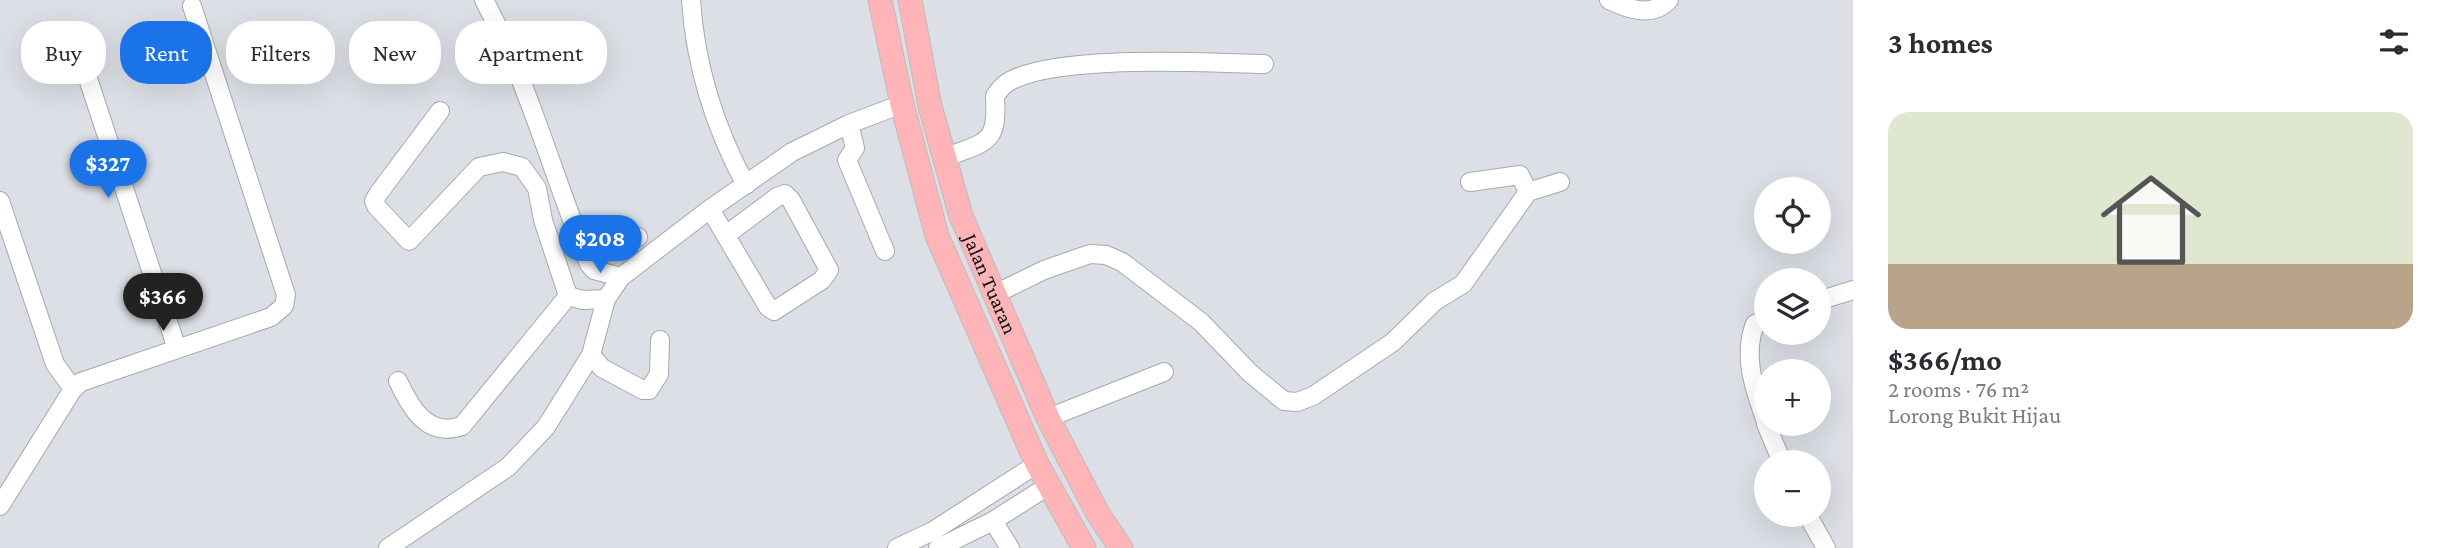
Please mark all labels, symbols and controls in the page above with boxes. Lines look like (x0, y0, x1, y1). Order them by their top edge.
chip: Buy (21, 21, 106, 84)
chip: Rent (120, 21, 212, 84)
chip: Filters (226, 21, 335, 84)
chip: New (349, 21, 441, 84)
chip: Apartment (455, 21, 607, 84)
icon: filters (2375, 23, 2413, 61)
text: 3 homes (1888, 26, 1993, 59)
pin: $327 (67, 140, 149, 200)
text: $327 (86, 150, 130, 176)
icon: home (2088, 157, 2214, 283)
map controls (1754, 177, 1831, 527)
button: locate (1754, 177, 1831, 254)
pin: $208 (559, 216, 641, 275)
text: $208 (575, 225, 625, 251)
street label: Jalan Tuaran (957, 228, 1022, 338)
button: layers (1754, 268, 1831, 345)
pin: $366 (122, 274, 204, 333)
text: $366 (139, 283, 187, 309)
text: $366/mo (1888, 343, 2002, 376)
button: + (1754, 359, 1831, 436)
text: 2 rooms · 76 m² (1888, 376, 2029, 402)
text: Lorong Bukit Hijau (1888, 402, 2061, 428)
button: − (1754, 450, 1831, 527)

